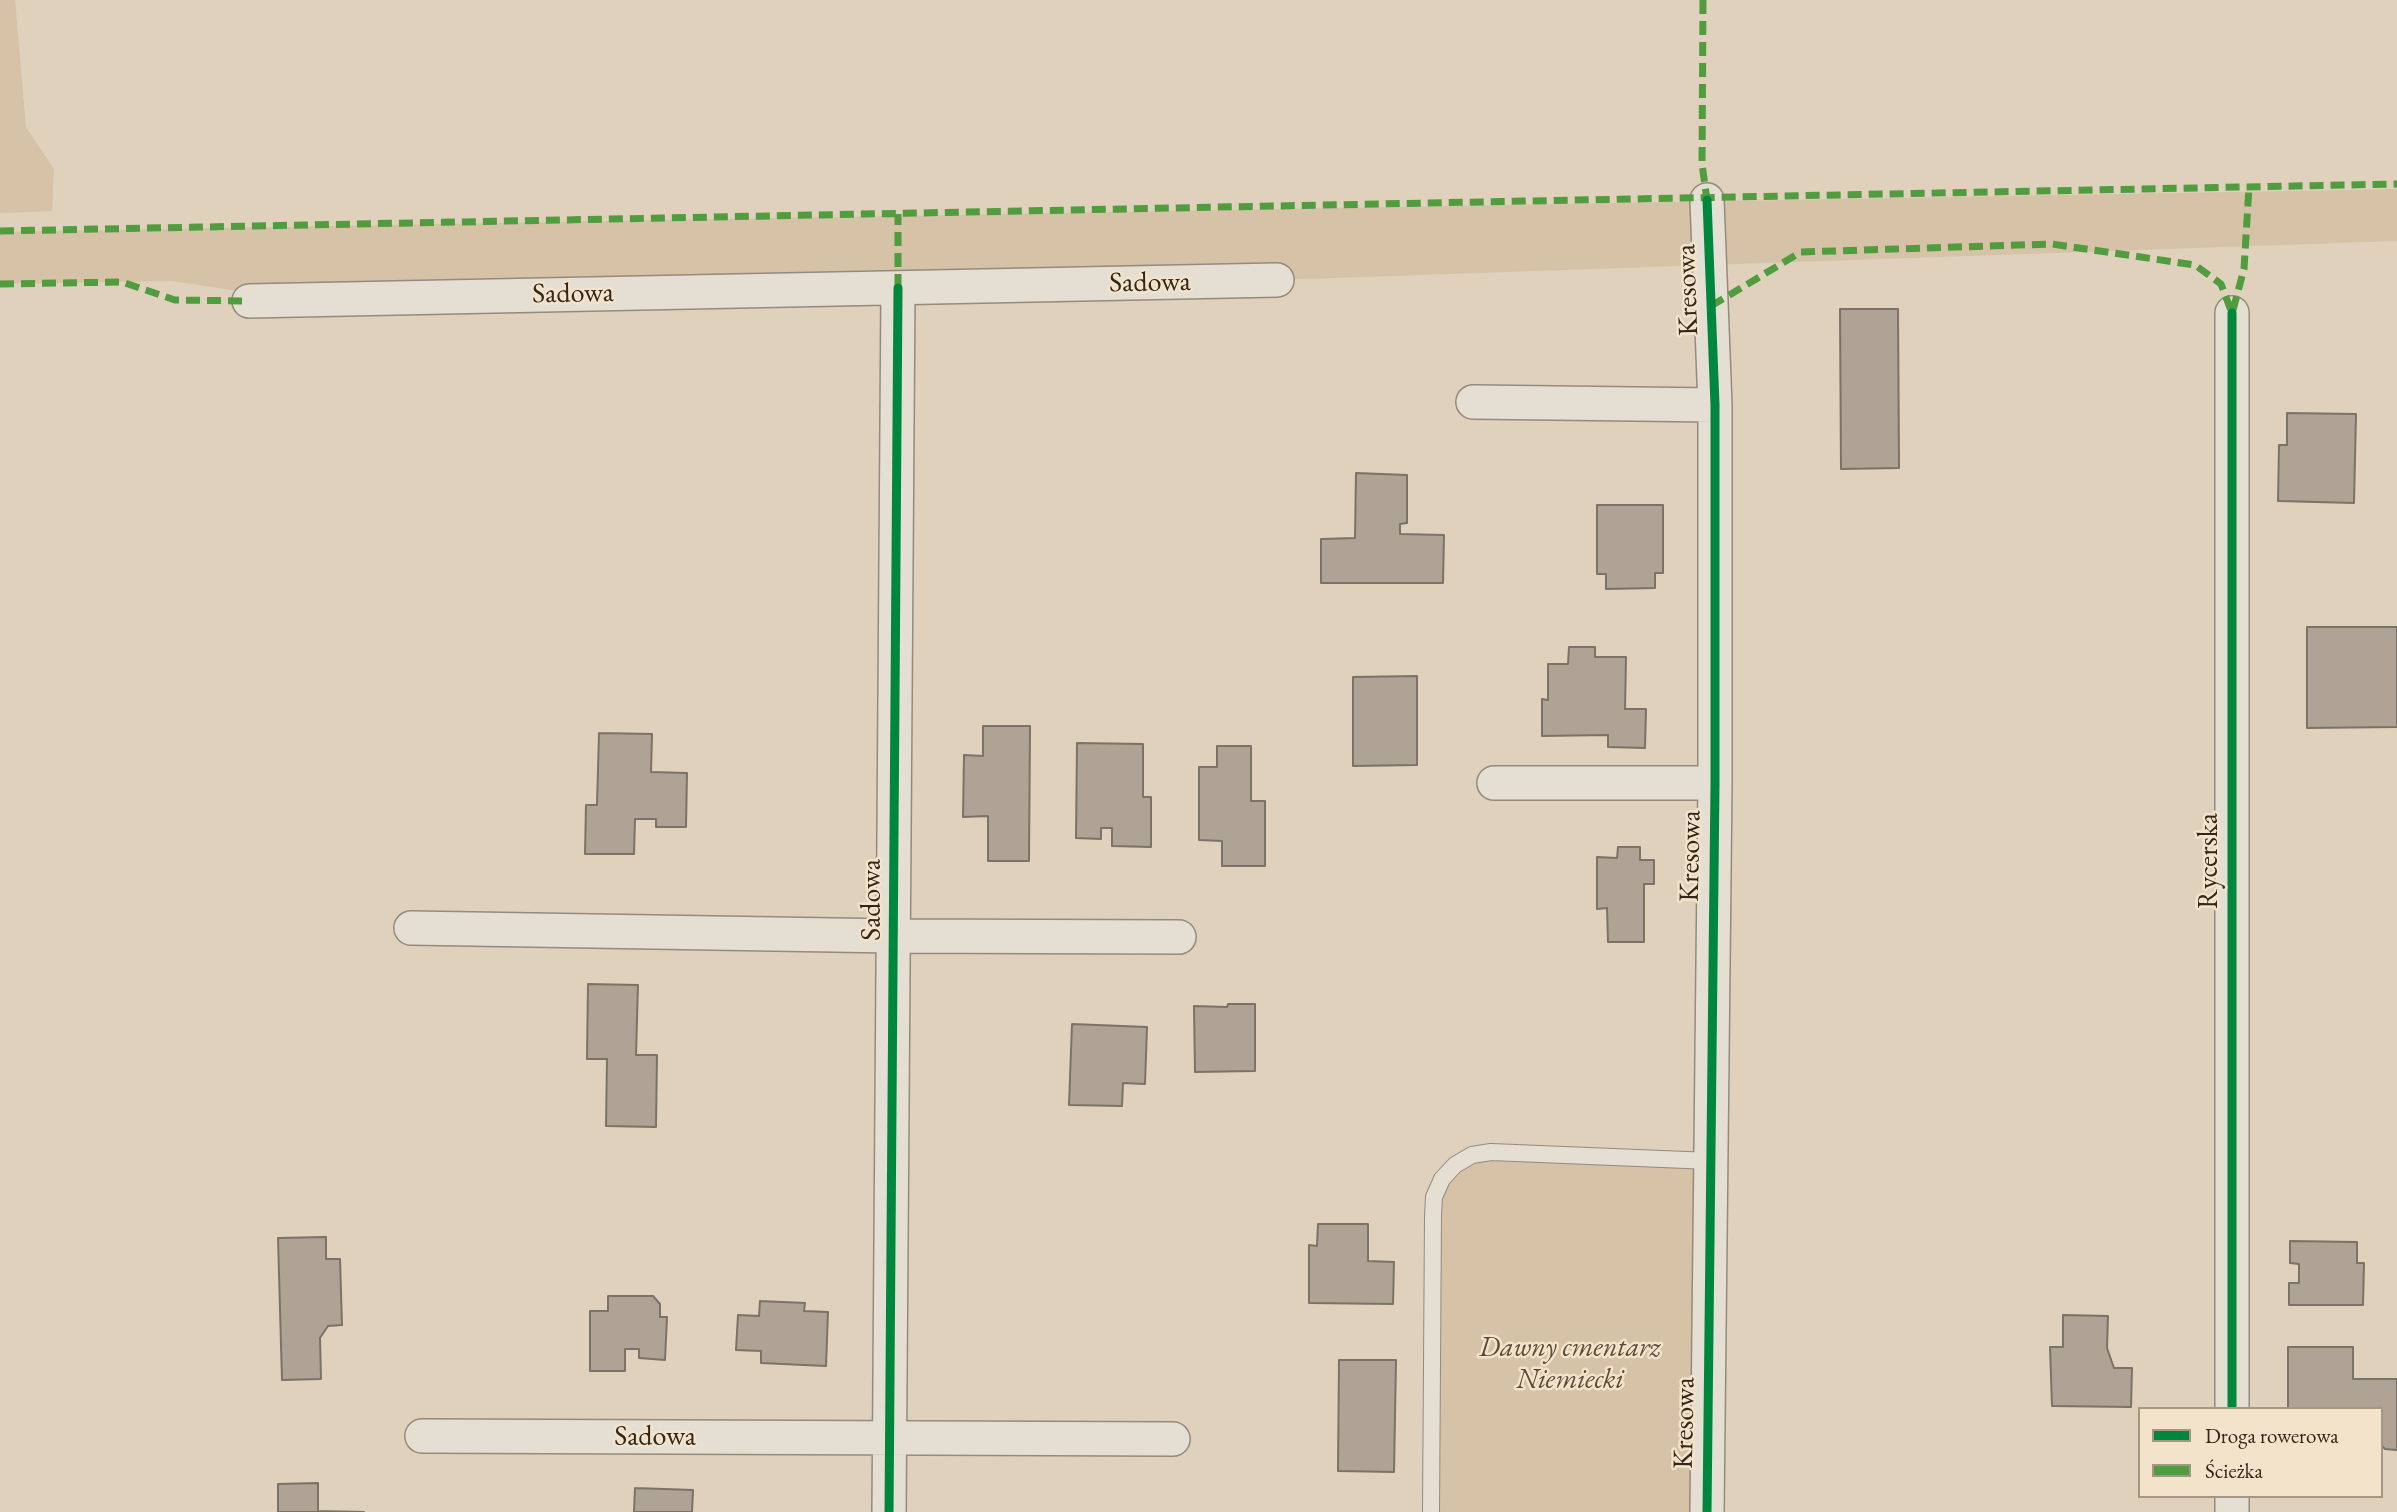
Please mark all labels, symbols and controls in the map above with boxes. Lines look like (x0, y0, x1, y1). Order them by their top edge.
street label: Kresowa (1670, 244, 1706, 336)
street label: Sadowa (1109, 265, 1191, 301)
street label: Sadowa (532, 276, 614, 312)
street label: Kresowa (1673, 810, 1709, 902)
street label: Rycerska (2192, 813, 2226, 909)
street label: Sadowa (855, 859, 889, 941)
park label: Dawny cmentarz Niemiecki (1479, 1331, 1661, 1397)
street label: Kresowa (1667, 1377, 1703, 1469)
legend (2138, 1407, 2383, 1498)
street label: Sadowa (614, 1420, 696, 1454)
text: Droga rowerowa (2205, 1422, 2339, 1449)
text: Ścieżka (2205, 1457, 2263, 1484)

